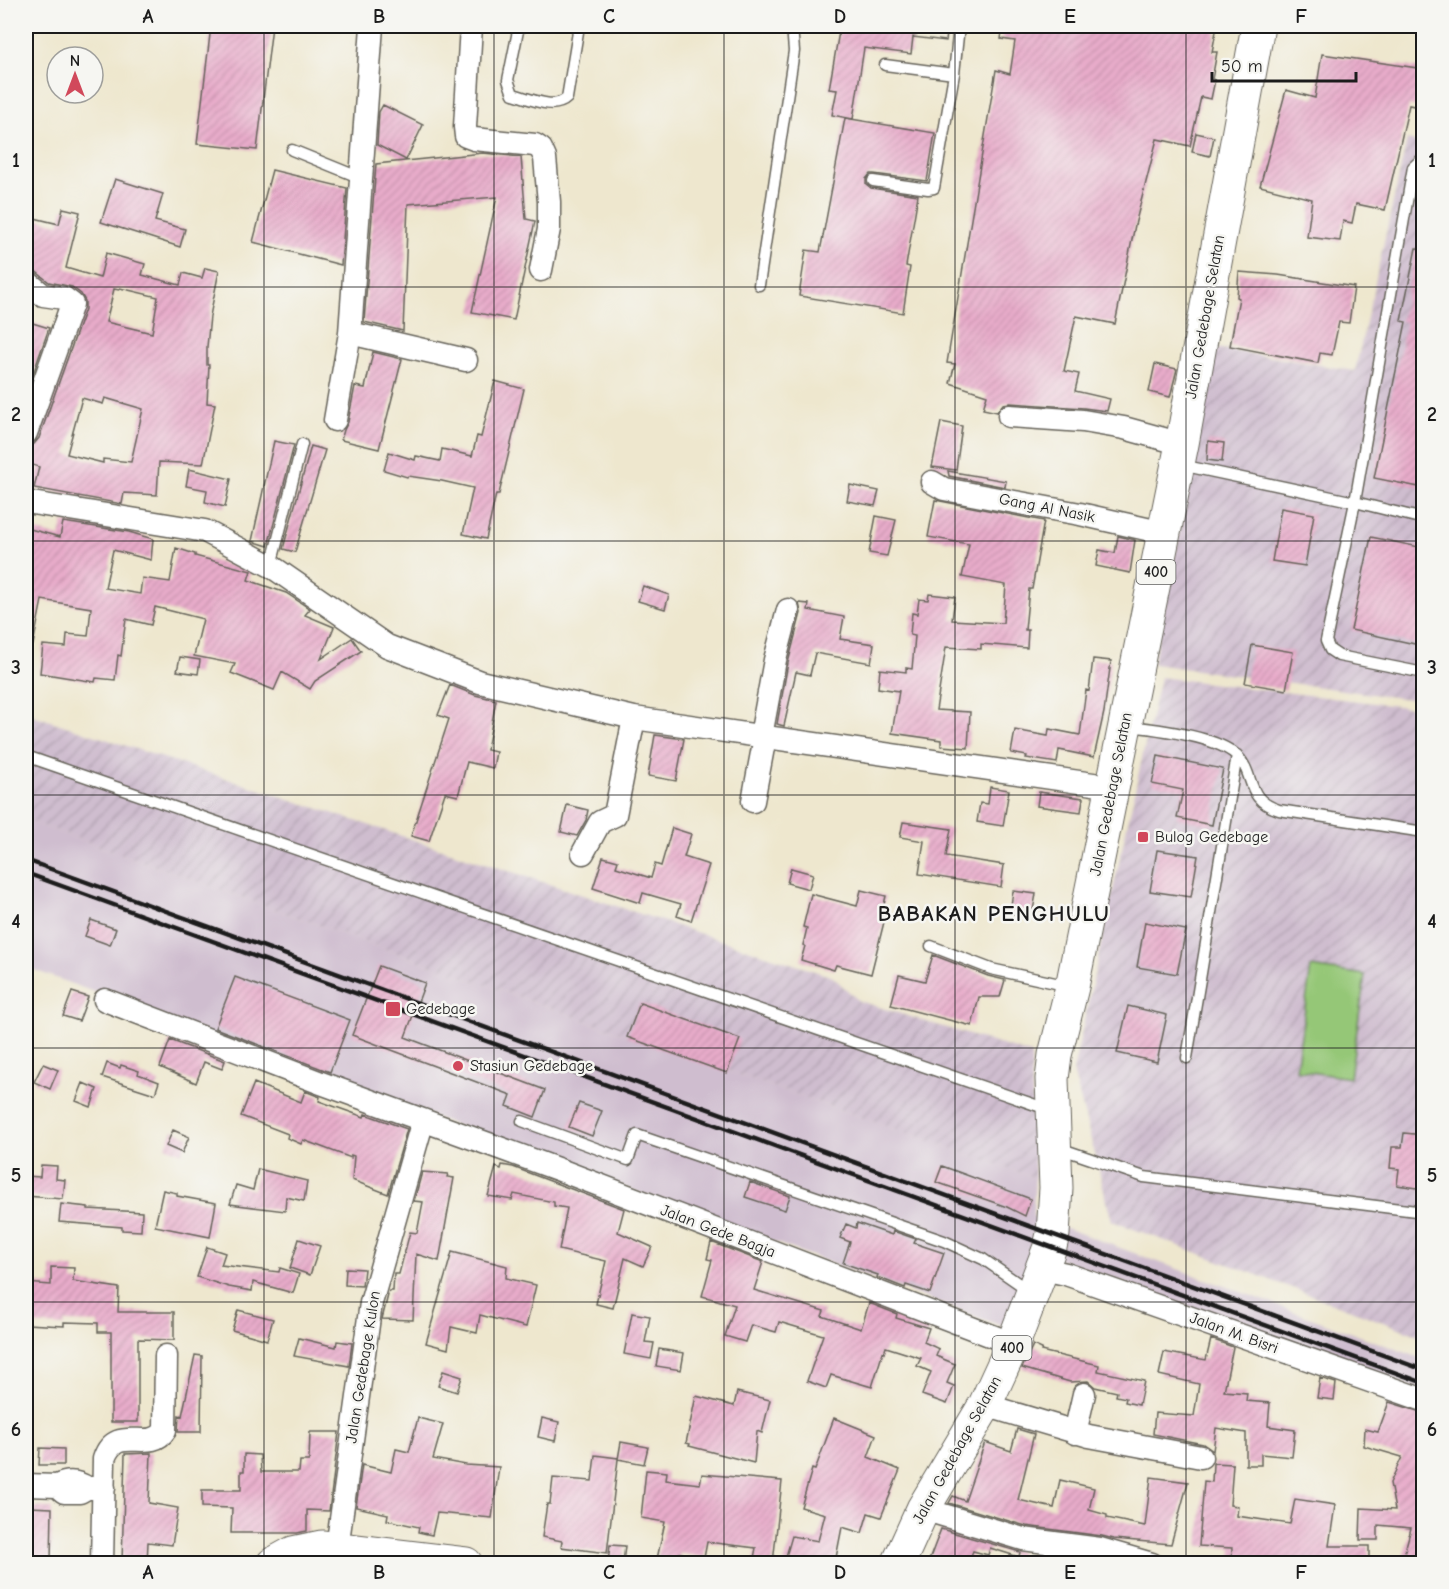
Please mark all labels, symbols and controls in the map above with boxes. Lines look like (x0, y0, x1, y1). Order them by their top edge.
text: A (142, 5, 154, 28)
text: B (373, 5, 385, 28)
text: C (603, 5, 615, 28)
text: D (834, 5, 846, 28)
text: E (1064, 5, 1076, 28)
text: F (1295, 5, 1307, 28)
north arrow (45, 45, 105, 105)
scale bar (1212, 45, 1356, 83)
text: N (70, 52, 80, 70)
text: 50 m (1221, 56, 1263, 77)
text: 1 (12, 149, 20, 172)
text: 1 (1428, 149, 1436, 172)
street label: Jalan Gedebage Selatan (1182, 234, 1228, 400)
text: 2 (11, 403, 21, 426)
text: 2 (1427, 403, 1437, 426)
street label: Gang Al Nasik (997, 490, 1097, 526)
road number: 400 (1136, 560, 1176, 584)
text: 3 (11, 656, 21, 679)
text: 3 (1427, 656, 1437, 679)
street label: Jalan Gedebage Selatan (1086, 711, 1136, 877)
place label: Bulog Gedebage (1155, 828, 1268, 846)
marker: Bulog Gedebage (1136, 830, 1150, 844)
district label: BABAKAN PENGHULU (878, 901, 1110, 927)
text: 4 (11, 910, 21, 933)
text: 4 (1427, 910, 1437, 933)
marker: Gedebage (384, 1000, 402, 1018)
place label: Gedebage (406, 1000, 475, 1018)
place label: Stasiun Gedebage (470, 1057, 593, 1075)
marker: Stasiun Gedebage (451, 1059, 465, 1073)
text: 5 (11, 1164, 21, 1187)
text: 5 (1427, 1164, 1437, 1187)
street label: Jalan Gede Bagja (658, 1201, 778, 1261)
street label: Jalan Gedebage Kulon (342, 1289, 384, 1445)
street label: Jalan M. Bisri (1187, 1309, 1281, 1357)
road number: 400 (992, 1336, 1032, 1360)
street label: Jalan Gedebage Selatan (909, 1373, 1005, 1527)
text: 6 (11, 1418, 21, 1441)
text: 6 (1427, 1418, 1437, 1441)
text: A (142, 1561, 154, 1584)
text: B (373, 1561, 385, 1584)
text: C (603, 1561, 615, 1584)
text: D (834, 1561, 846, 1584)
text: E (1064, 1561, 1076, 1584)
text: F (1295, 1561, 1307, 1584)

